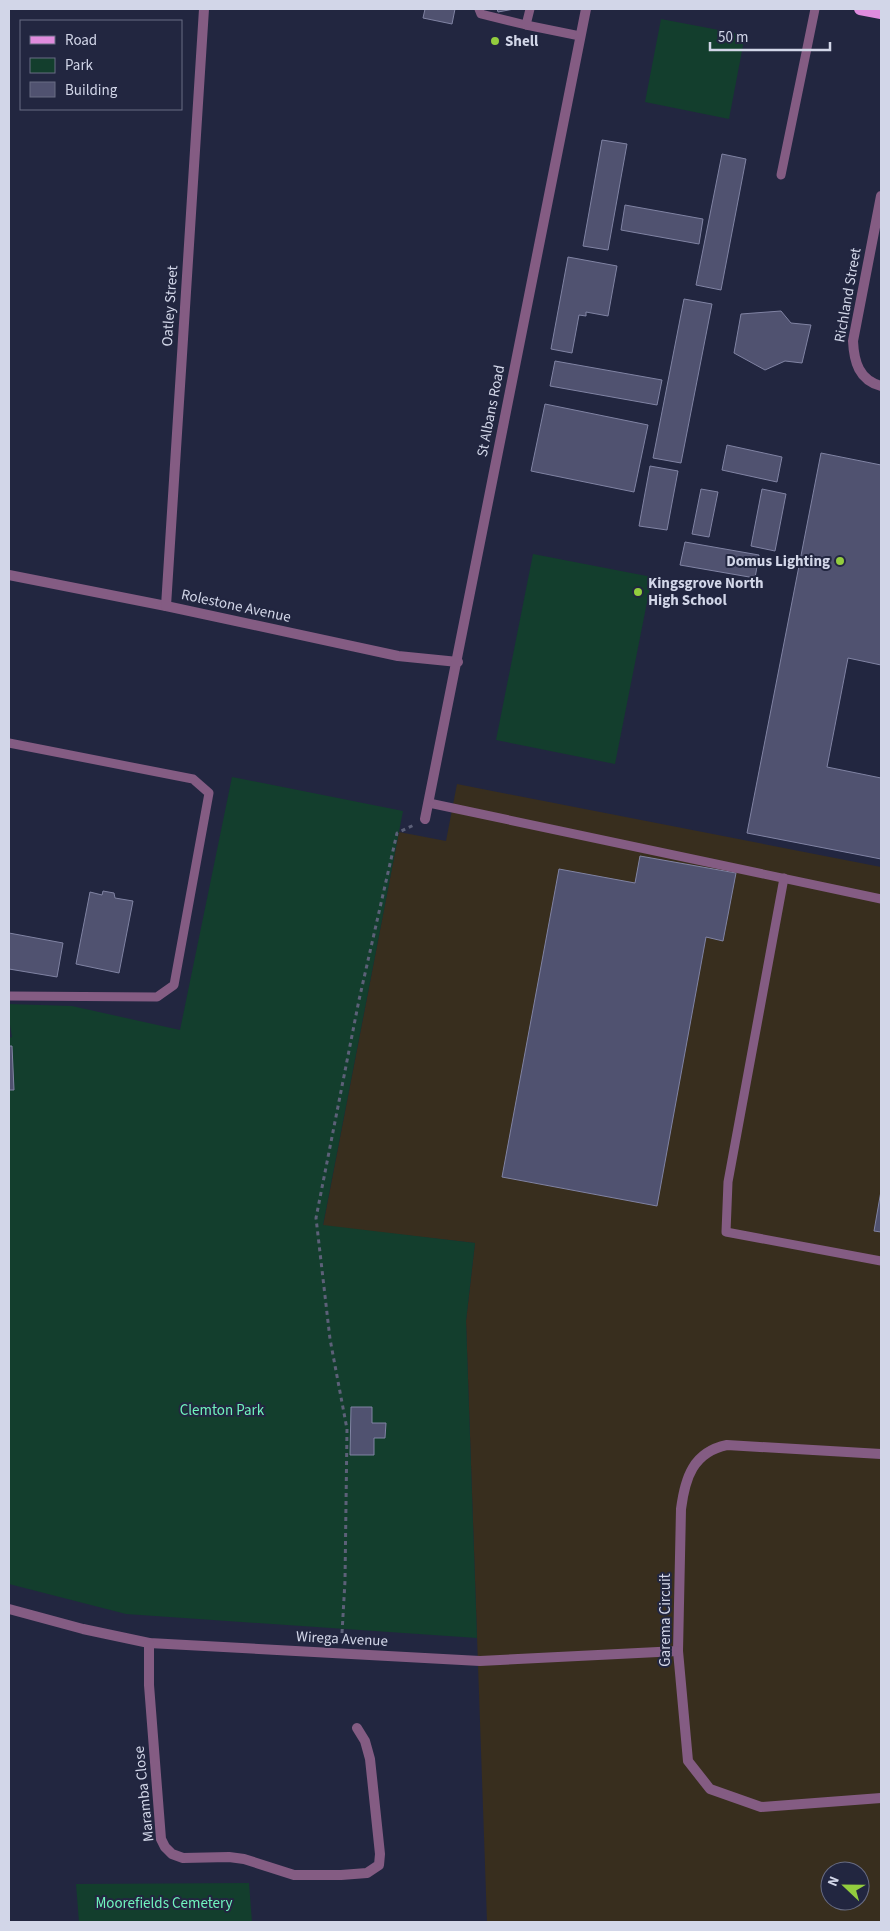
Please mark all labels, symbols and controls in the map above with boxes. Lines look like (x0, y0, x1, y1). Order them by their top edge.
legend (20, 20, 182, 110)
scale bar (710, 20, 830, 52)
text: 50 m (718, 27, 748, 48)
text: Road (65, 30, 97, 51)
place label: Shell (505, 31, 539, 52)
marker: Shell (489, 35, 501, 47)
text: Park (65, 55, 94, 76)
text: Building (65, 80, 118, 101)
street label: Richland Street (829, 246, 867, 344)
street label: Oatley Street (157, 265, 183, 347)
street label: St Albans Road (472, 363, 510, 459)
place label: Domus Lighting (726, 551, 830, 572)
marker: Domus Lighting (834, 555, 846, 567)
place label: Kingsgrove North High School (648, 573, 764, 611)
street label: Rolestone Avenue (179, 584, 293, 628)
marker: Kingsgrove North High School (632, 586, 644, 598)
park label: Clemton Park (180, 1400, 265, 1421)
street label: Garema Circuit (655, 1573, 676, 1667)
street label: Wirega Avenue (296, 1626, 388, 1652)
street label: Maramba Close (129, 1745, 159, 1843)
north arrow (820, 1861, 870, 1911)
text: N (823, 1873, 845, 1890)
park label: Moorefields Cemetery (95, 1893, 233, 1914)

